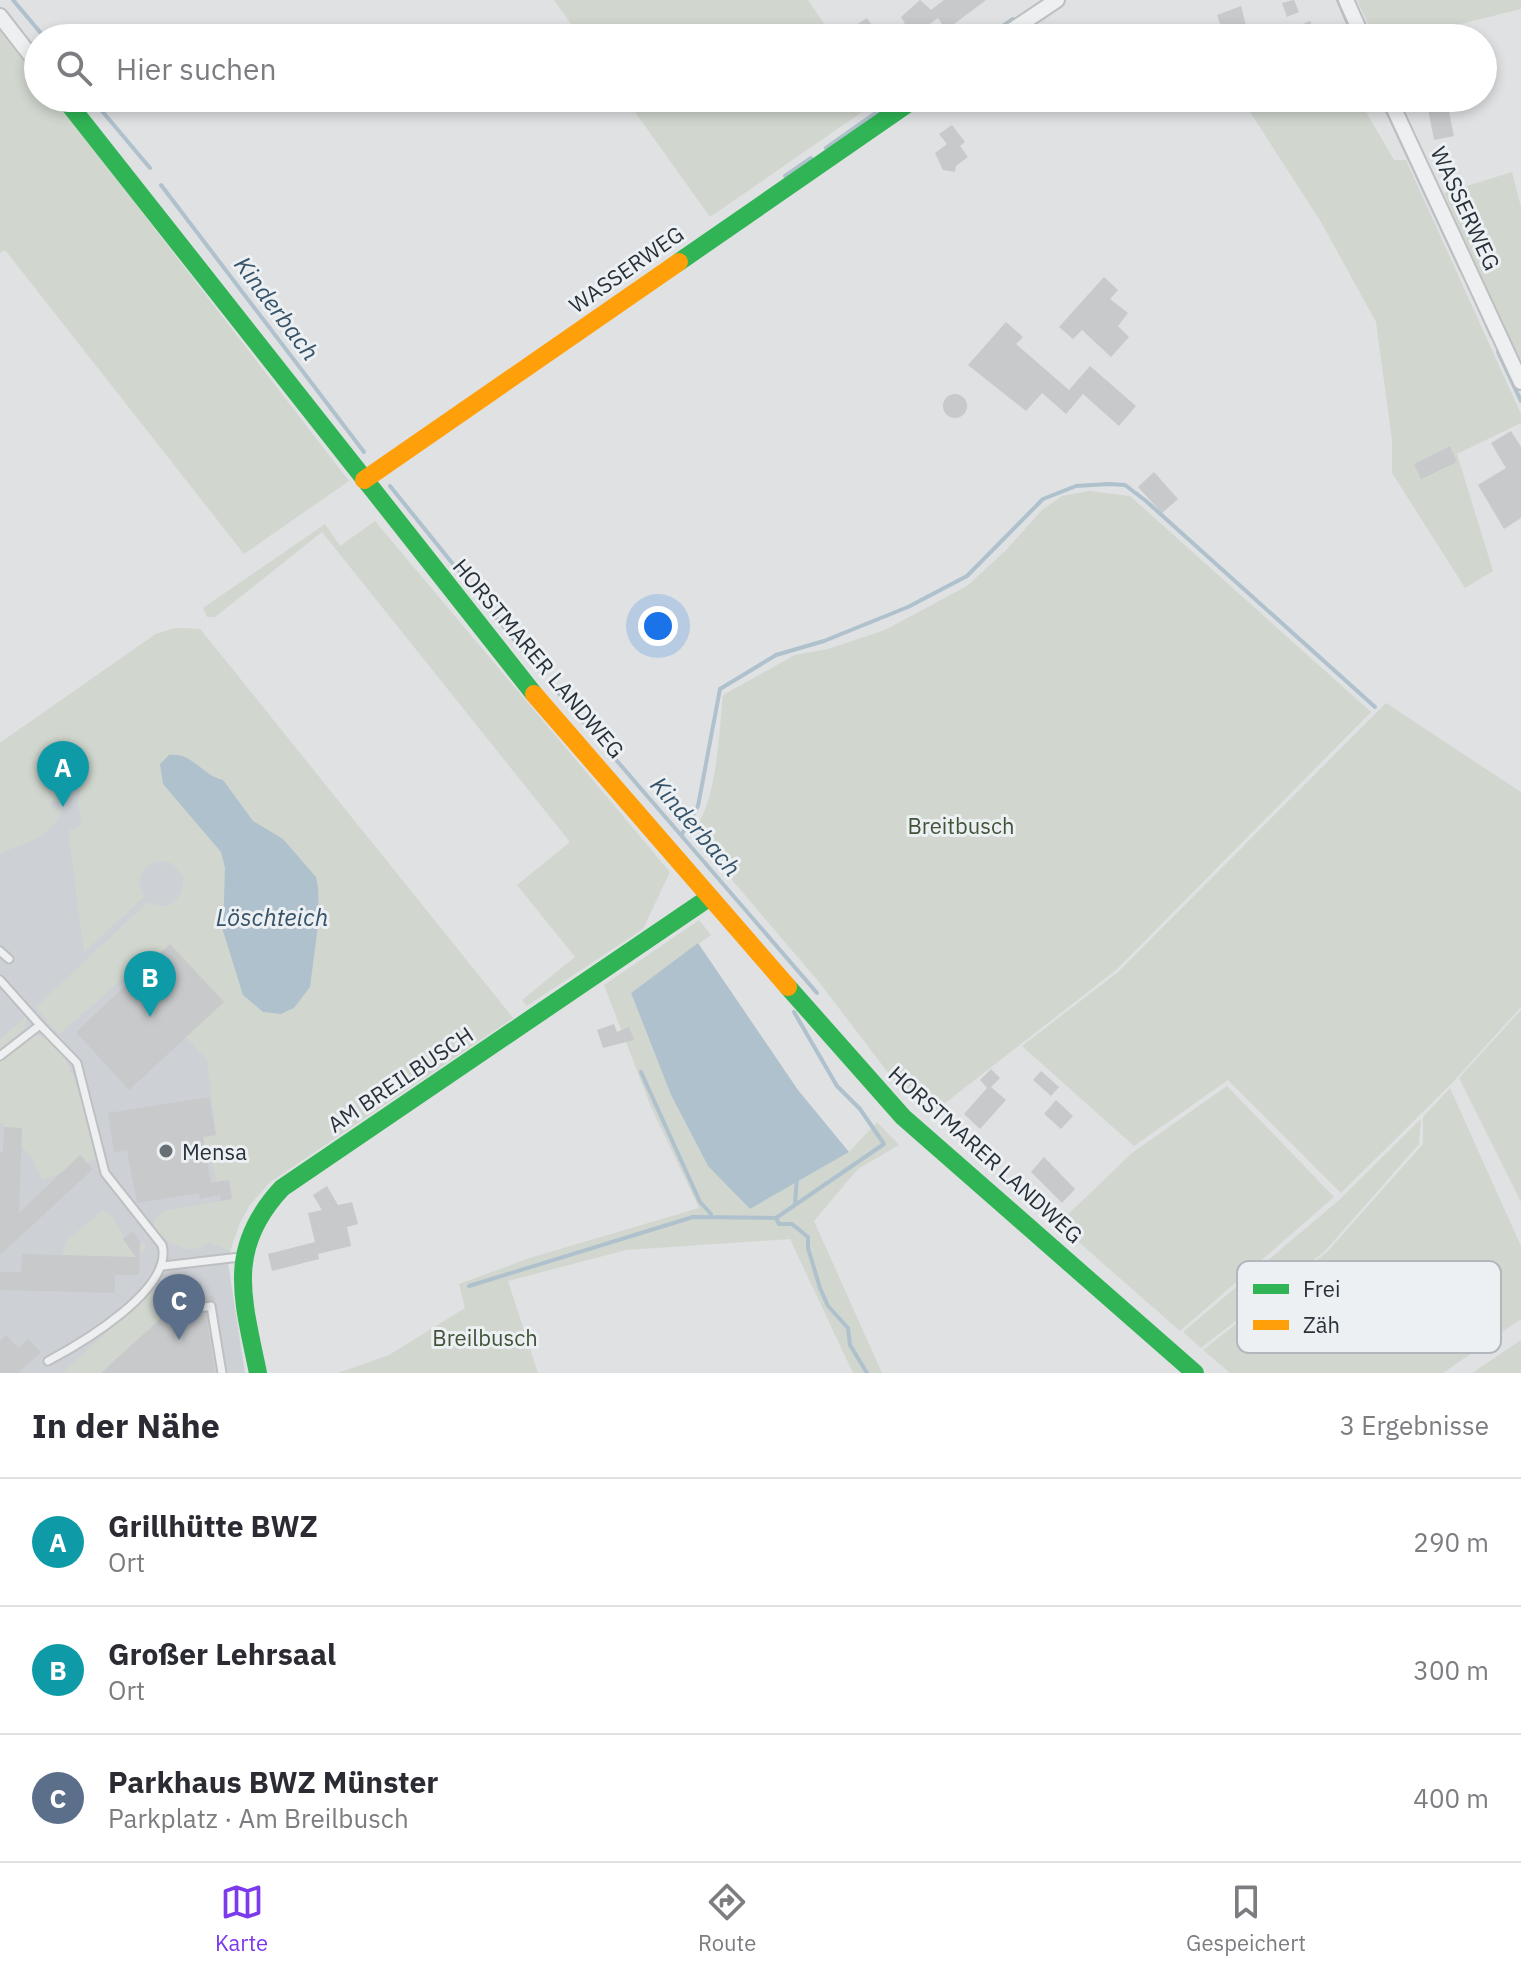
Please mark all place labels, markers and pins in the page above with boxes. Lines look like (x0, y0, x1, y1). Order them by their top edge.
pin: A (37, 741, 89, 807)
pin: B (124, 951, 176, 1017)
place label: Mensa (182, 1137, 247, 1166)
marker: Mensa (157, 1142, 175, 1160)
pin: C (153, 1274, 205, 1340)

